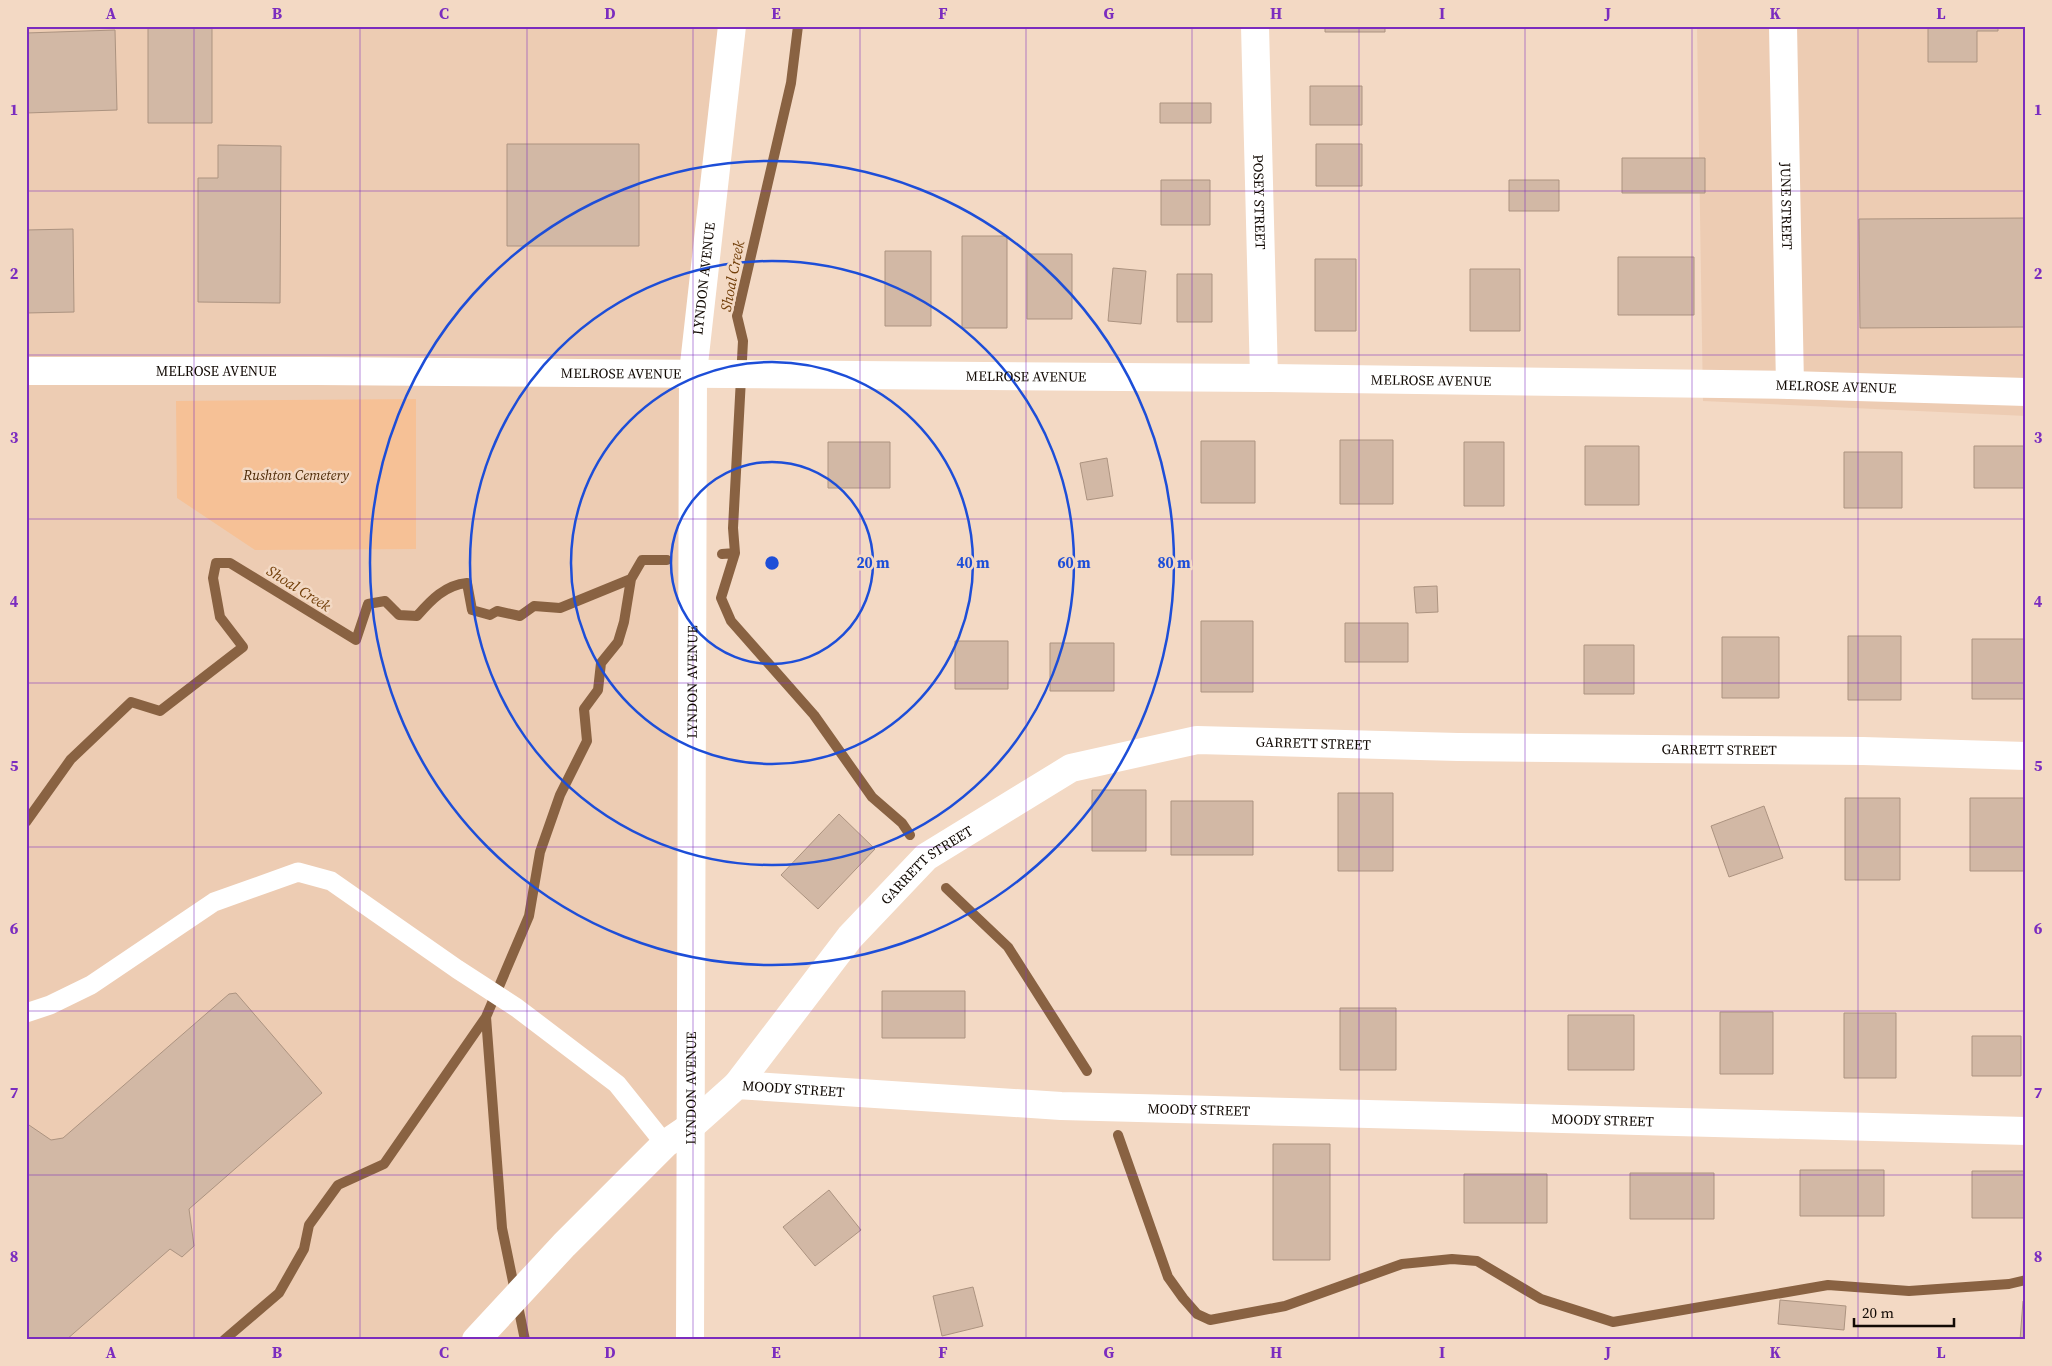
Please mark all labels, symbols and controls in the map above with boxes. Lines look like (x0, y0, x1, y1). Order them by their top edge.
text: A (106, 2, 117, 24)
text: B (272, 2, 283, 24)
text: C (439, 2, 449, 24)
text: D (604, 2, 616, 24)
text: E (771, 2, 781, 24)
text: F (938, 2, 948, 24)
text: G (1104, 2, 1115, 24)
text: H (1270, 2, 1282, 24)
text: I (1439, 2, 1445, 24)
text: J (1604, 2, 1611, 24)
text: K (1769, 2, 1781, 24)
text: L (1936, 2, 1946, 24)
text: 1 (10, 98, 18, 120)
text: 1 (2034, 98, 2042, 120)
street label: POSEY STREET (1248, 154, 1271, 250)
street label: JUNE STREET (1776, 161, 1797, 250)
street label: LYNDON AVENUE (687, 221, 720, 336)
water label: Shoal Creek (715, 238, 749, 313)
text: 2 (10, 262, 19, 284)
text: 2 (2034, 262, 2043, 284)
street label: MELROSE AVENUE (156, 361, 276, 381)
street label: MELROSE AVENUE (561, 363, 681, 384)
street label: MELROSE AVENUE (966, 366, 1086, 387)
street label: MELROSE AVENUE (1370, 369, 1491, 391)
street label: MELROSE AVENUE (1775, 375, 1897, 398)
text: 3 (10, 426, 19, 448)
text: 3 (2034, 426, 2043, 448)
park label: Rushton Cemetery (242, 465, 349, 485)
text: 20 m (856, 552, 890, 573)
text: 40 m (956, 552, 990, 573)
text: 60 m (1057, 552, 1091, 573)
text: 80 m (1157, 552, 1191, 573)
centre of rings (763, 554, 781, 572)
water label: Shoal Creek (263, 560, 336, 616)
text: 4 (10, 590, 19, 612)
text: 4 (2034, 590, 2043, 612)
street label: LYNDON AVENUE (682, 625, 702, 739)
street label: GARRETT STREET (1255, 732, 1372, 755)
street label: GARRETT STREET (1661, 739, 1777, 760)
text: 5 (10, 754, 19, 776)
text: 5 (2034, 754, 2043, 776)
street label: GARRETT STREET (876, 820, 977, 909)
text: 6 (10, 917, 19, 939)
text: 6 (2034, 917, 2043, 939)
street label: LYNDON AVENUE (681, 1031, 701, 1145)
street label: MOODY STREET (741, 1075, 846, 1102)
text: 7 (10, 1081, 19, 1103)
text: 7 (2034, 1081, 2043, 1103)
street label: MOODY STREET (1147, 1098, 1251, 1121)
street label: MOODY STREET (1551, 1109, 1655, 1131)
text: 8 (10, 1245, 18, 1267)
text: 8 (2034, 1245, 2042, 1267)
scale bar (1854, 1296, 1954, 1328)
text: 20 m (1862, 1302, 1894, 1323)
text: A (106, 1341, 117, 1363)
text: B (272, 1341, 283, 1363)
text: C (439, 1341, 449, 1363)
text: D (604, 1341, 616, 1363)
text: E (771, 1341, 781, 1363)
text: F (938, 1341, 948, 1363)
text: G (1104, 1341, 1115, 1363)
text: H (1270, 1341, 1282, 1363)
text: I (1439, 1341, 1445, 1363)
text: J (1604, 1341, 1611, 1363)
text: K (1769, 1341, 1781, 1363)
text: L (1936, 1341, 1946, 1363)

